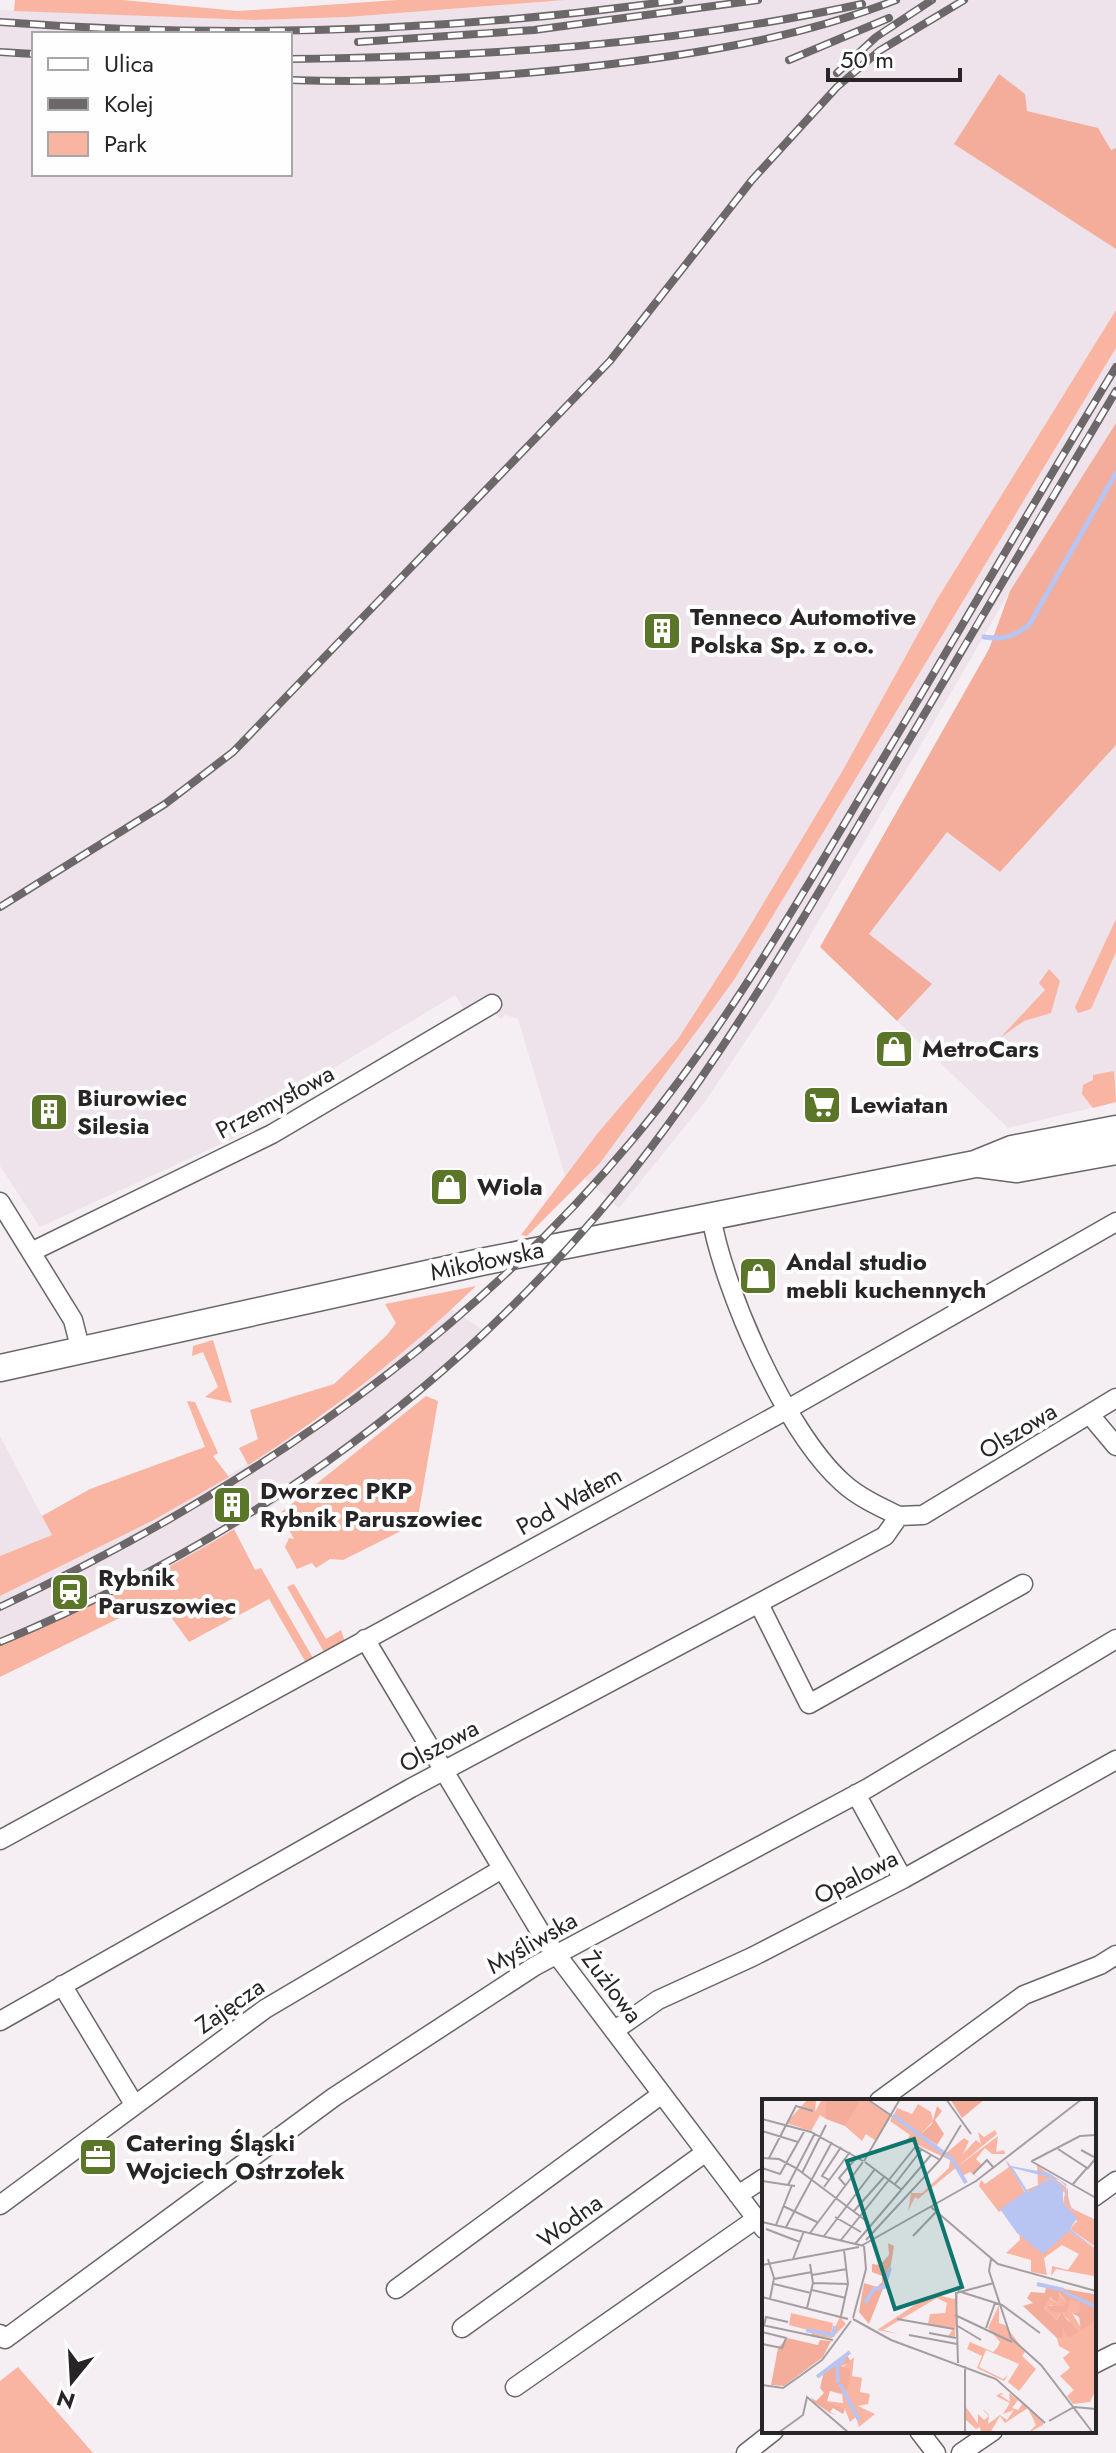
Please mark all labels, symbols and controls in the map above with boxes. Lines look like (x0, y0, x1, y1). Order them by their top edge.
legend (32, 32, 292, 176)
scale bar (828, 32, 960, 82)
text: 50 m (840, 42, 894, 77)
text: Ulica (104, 46, 154, 81)
text: Kolej (104, 86, 154, 121)
text: Park (104, 126, 147, 161)
place label: Tenneco Automotive Polska Sp. z o.o. (690, 599, 916, 662)
building icon: Tenneco Automotive Polska Sp. z o.o. (641, 610, 683, 652)
shop icon: MetroCars (873, 1028, 915, 1070)
place label: MetroCars (922, 1031, 1039, 1066)
street label: Przemysłowa (209, 1056, 340, 1147)
place label: Biurowiec Silesia (77, 1080, 187, 1143)
supermarket icon: Lewiatan (801, 1084, 843, 1126)
place label: Lewiatan (850, 1087, 948, 1122)
building icon: Biurowiec Silesia (28, 1091, 70, 1133)
shop icon: Wiola (428, 1166, 470, 1208)
place label: Wiola (477, 1169, 543, 1204)
street label: Mikołowska (427, 1231, 547, 1290)
place label: Andal studio mebli kuchennych (785, 1244, 986, 1307)
shop icon: Andal studio mebli kuchennych (737, 1255, 779, 1297)
street label: Olszowa (972, 1394, 1063, 1468)
street label: Pod Wałem (510, 1457, 628, 1544)
place label: Dworzec PKP Rybnik Paruszowiec (260, 1473, 483, 1536)
building icon: Dworzec PKP Rybnik Paruszowiec (211, 1484, 253, 1526)
place label: Rybnik Paruszowiec (98, 1560, 236, 1623)
station icon: Rybnik Paruszowiec (49, 1571, 91, 1613)
street label: Olszowa (393, 1710, 485, 1781)
street label: Opalowa (808, 1840, 904, 1913)
street label: Myśliwska (480, 1903, 584, 1983)
street label: Żużlowa (573, 1943, 651, 2030)
street label: Zajęcza (188, 1969, 271, 2042)
inset map (762, 2099, 1096, 2433)
place label: Catering Śląski Wojciech Ostrzołek (126, 2125, 345, 2188)
office icon: Catering Śląski Wojciech Ostrzołek (77, 2136, 119, 2178)
street label: Wodna (530, 2185, 609, 2256)
north arrow (32, 2341, 112, 2421)
text: N (53, 2382, 79, 2418)

